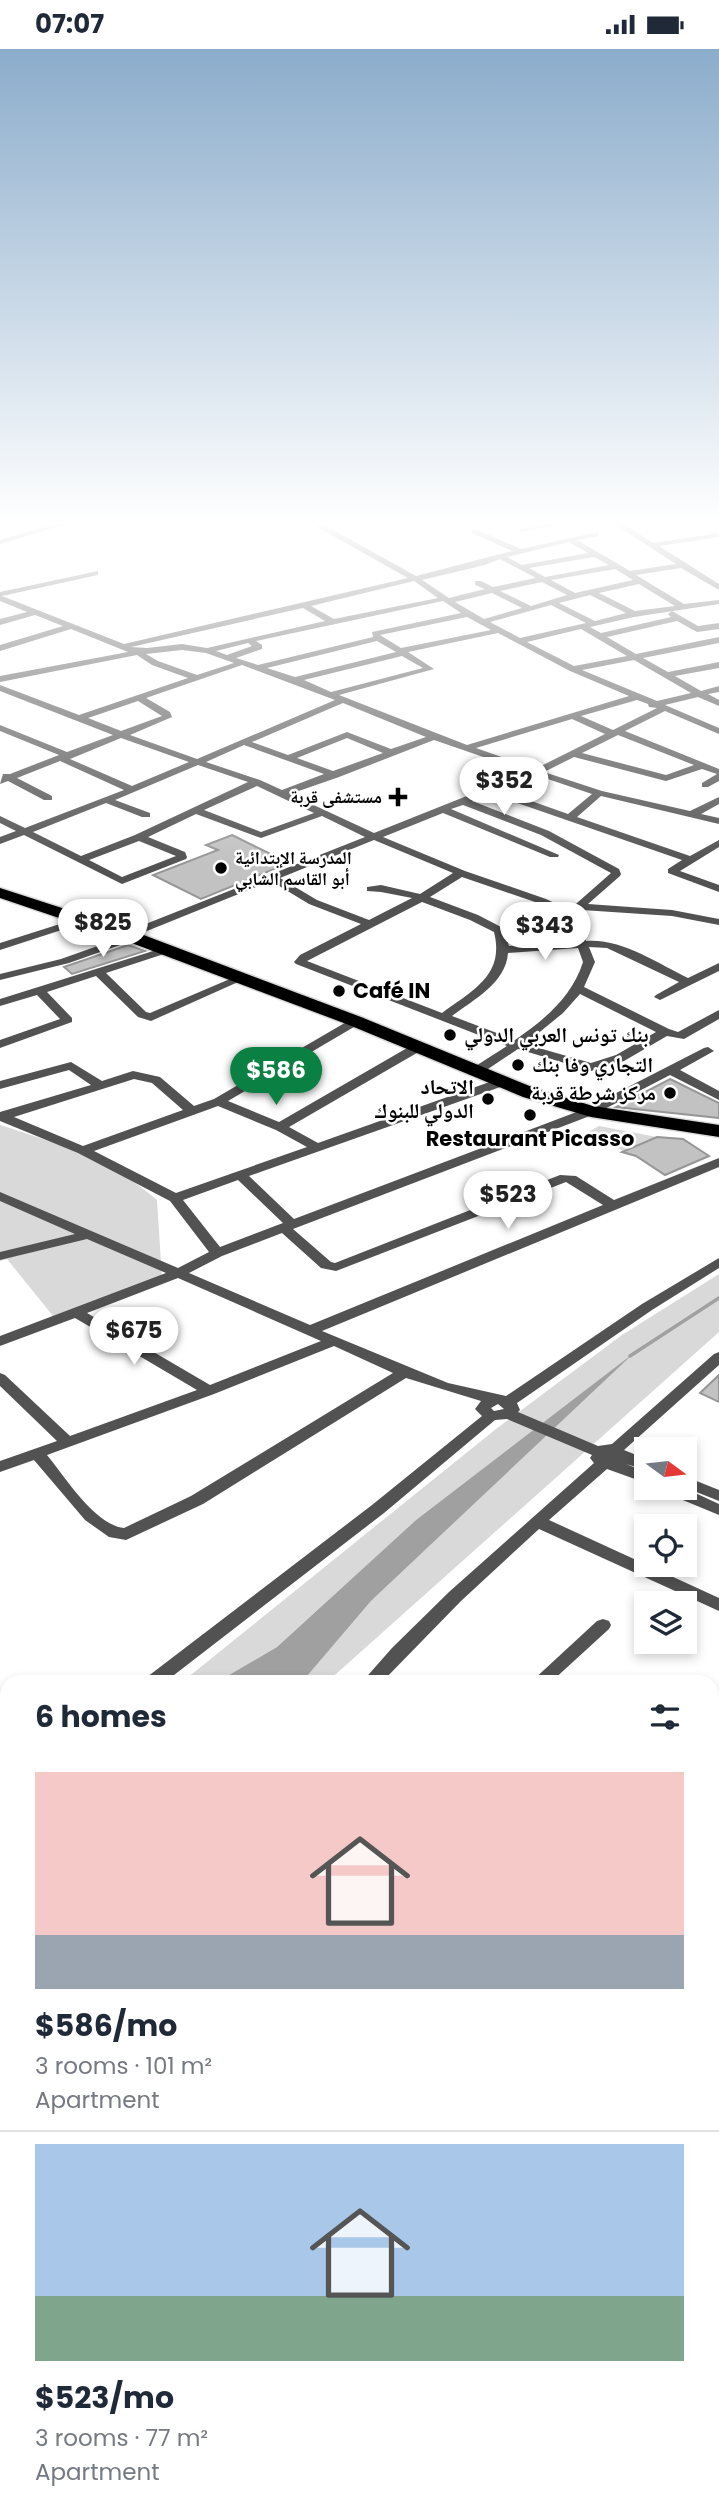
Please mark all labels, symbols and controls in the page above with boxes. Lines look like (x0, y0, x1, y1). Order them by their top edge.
text: 07:07 (35, 6, 104, 42)
pin: $352 (463, 757, 545, 817)
text: $352 (475, 764, 533, 796)
place label: مستشفى قربة (290, 784, 382, 809)
marker: مستشفى قربة (388, 787, 408, 807)
place label: المدرسة الإبتدائية أبو القاسم الشابي (235, 845, 352, 893)
marker: المدرسة الإبتدائية أبو القاسم الشابي (213, 860, 229, 876)
pin: $825 (62, 899, 144, 959)
pin: $343 (504, 902, 586, 962)
text: $825 (74, 906, 132, 938)
text: $343 (516, 909, 574, 941)
place label: Café IN (353, 976, 430, 1005)
marker: Café IN (331, 983, 347, 999)
place label: بنك تونس العربي الدولي (464, 1020, 649, 1051)
marker: بنك تونس العربي الدولي (442, 1027, 458, 1043)
pin: $586 (235, 1047, 317, 1107)
place label: التجاري وفا بنك (532, 1050, 653, 1081)
text: $586 (246, 1054, 306, 1086)
marker: التجاري وفا بنك (510, 1057, 526, 1073)
place label: الاتحاد الدولي للبنوك (374, 1072, 474, 1127)
place label: مركز شرطة قربة (531, 1078, 656, 1107)
marker: مركز شرطة قربة (662, 1085, 678, 1101)
marker: الاتحاد الدولي للبنوك (480, 1091, 496, 1107)
marker: Restaurant Picasso (522, 1107, 538, 1123)
place label: Restaurant Picasso (426, 1124, 634, 1153)
pin: $523 (467, 1171, 549, 1231)
text: $523 (479, 1178, 537, 1210)
pin: $675 (93, 1307, 175, 1367)
text: $675 (105, 1314, 163, 1346)
north arrow (634, 1437, 696, 1500)
map controls (634, 1437, 697, 1654)
button: locate (634, 1514, 697, 1577)
button: layers (634, 1591, 697, 1654)
text: 6 homes (35, 1695, 167, 1738)
icon: filters (646, 1698, 684, 1736)
icon: home (297, 1818, 423, 1944)
text: $586/mo (35, 2004, 177, 2047)
text: 3 rooms · 101 m² (35, 2050, 212, 2082)
text: Apartment (35, 2084, 160, 2116)
icon: home (297, 2190, 423, 2316)
text: $523/mo (35, 2376, 174, 2419)
text: 3 rooms · 77 m² (35, 2422, 208, 2454)
text: Apartment (35, 2456, 160, 2488)

